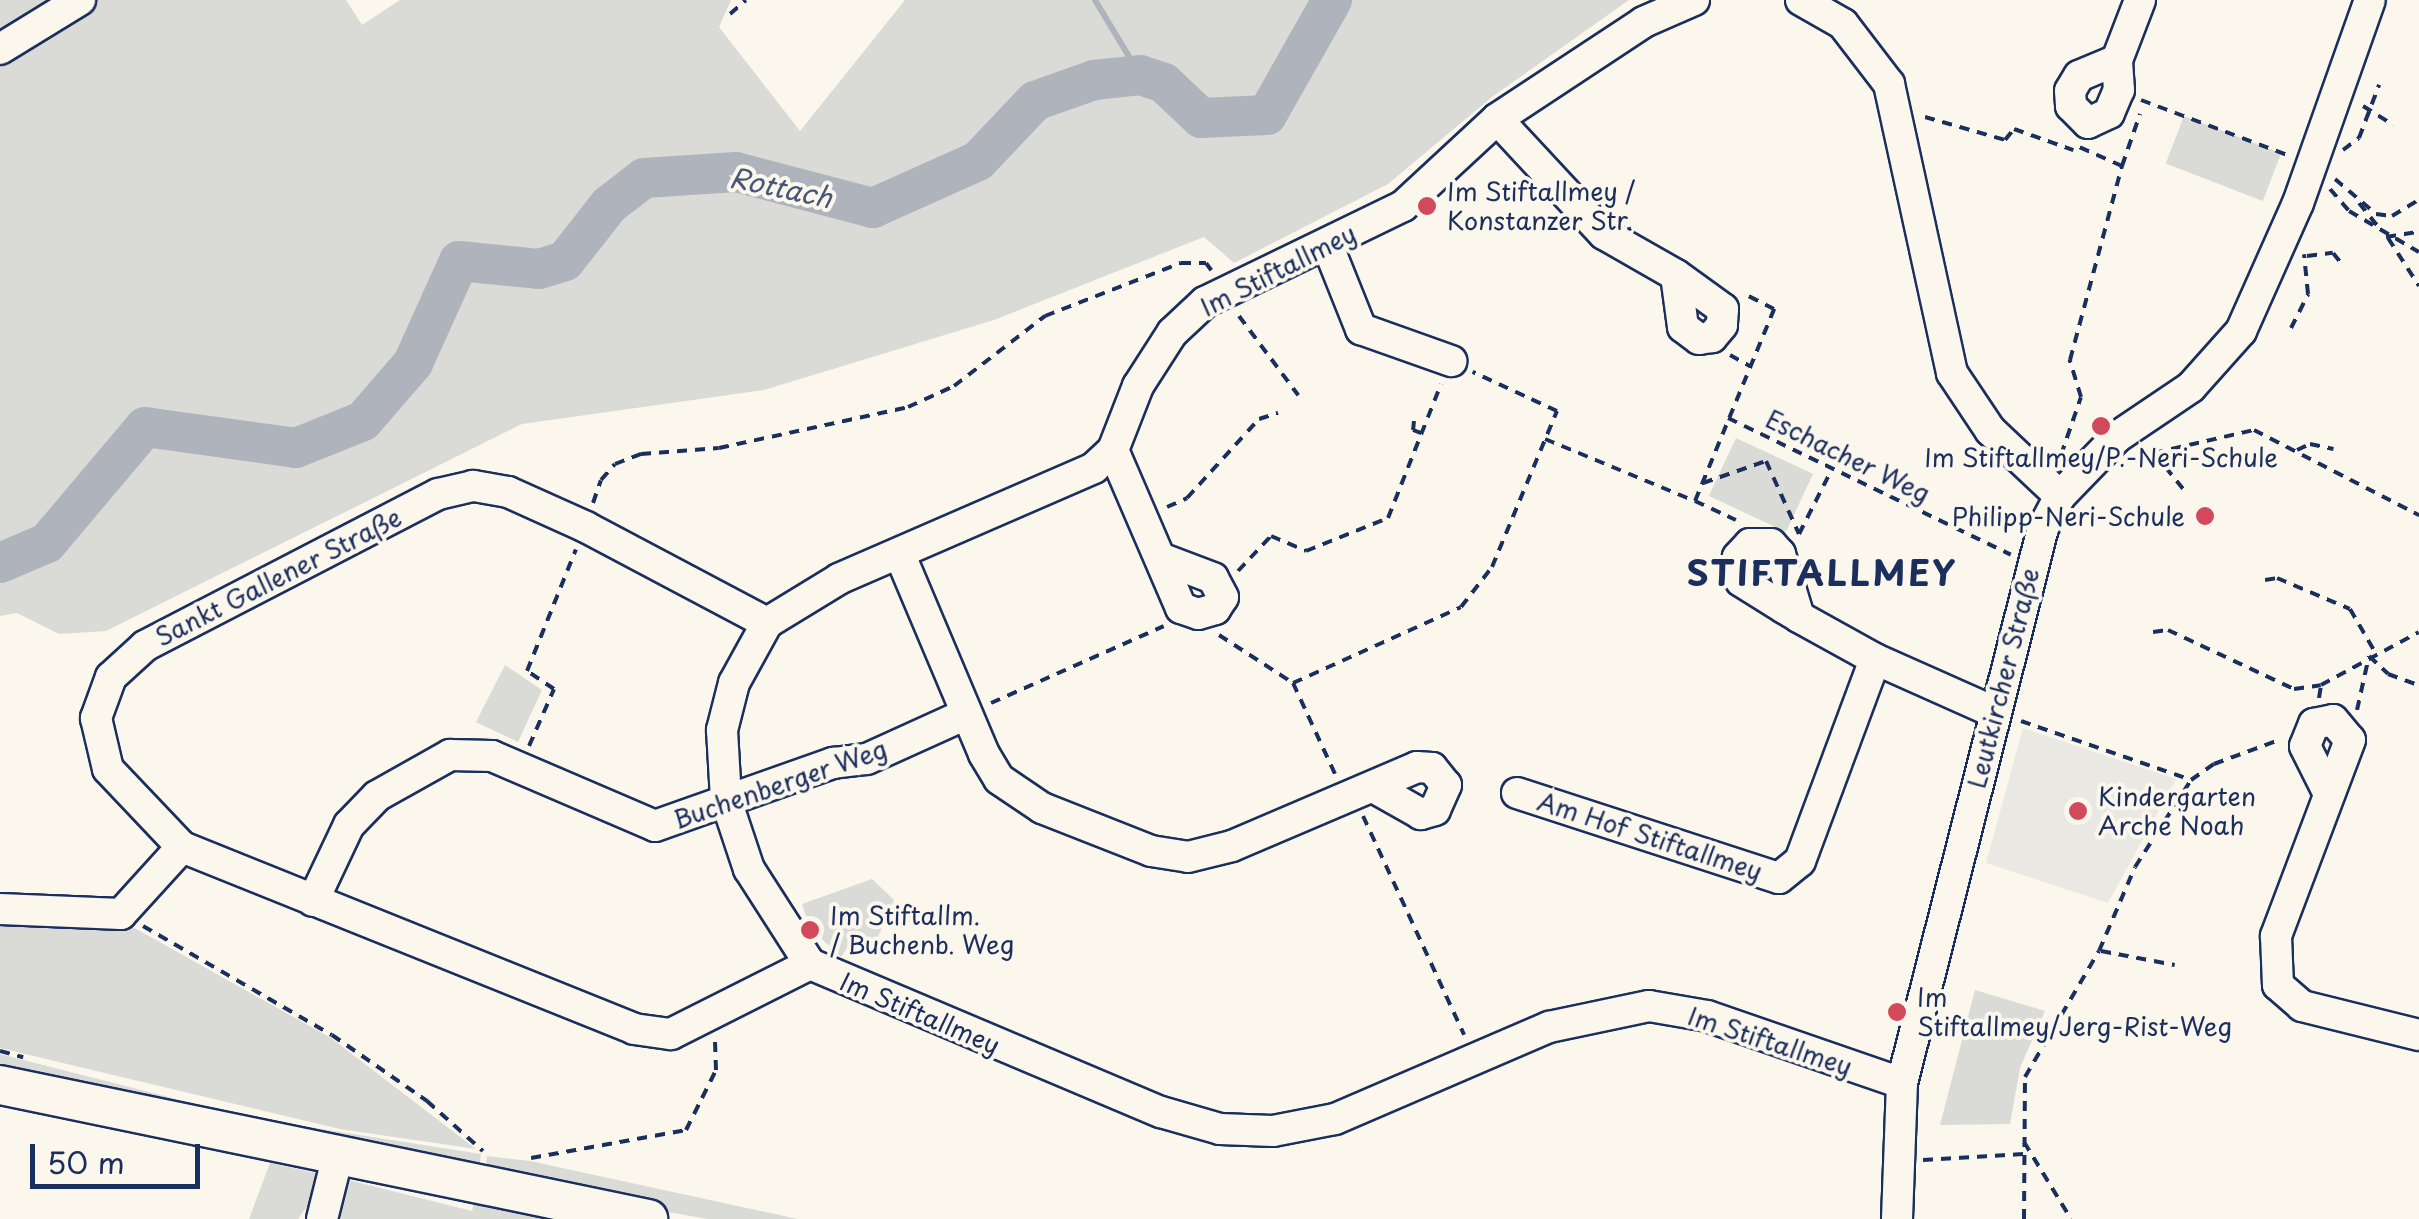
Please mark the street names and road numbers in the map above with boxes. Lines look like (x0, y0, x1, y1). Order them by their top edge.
street label: Im Stiftallmey (1195, 218, 1361, 322)
street label: Eschacher Weg (1760, 403, 1936, 509)
street label: Sankt Gallener Straße (149, 501, 407, 653)
street label: Leutkircher Straße (1961, 564, 2045, 792)
street label: Buchenberger Weg (668, 733, 892, 835)
street label: Am Hof Stiftallmey (1534, 786, 1766, 886)
street label: Im Stiftallmey (835, 966, 1005, 1060)
street label: Im Stiftallmey (1684, 1000, 1856, 1082)

